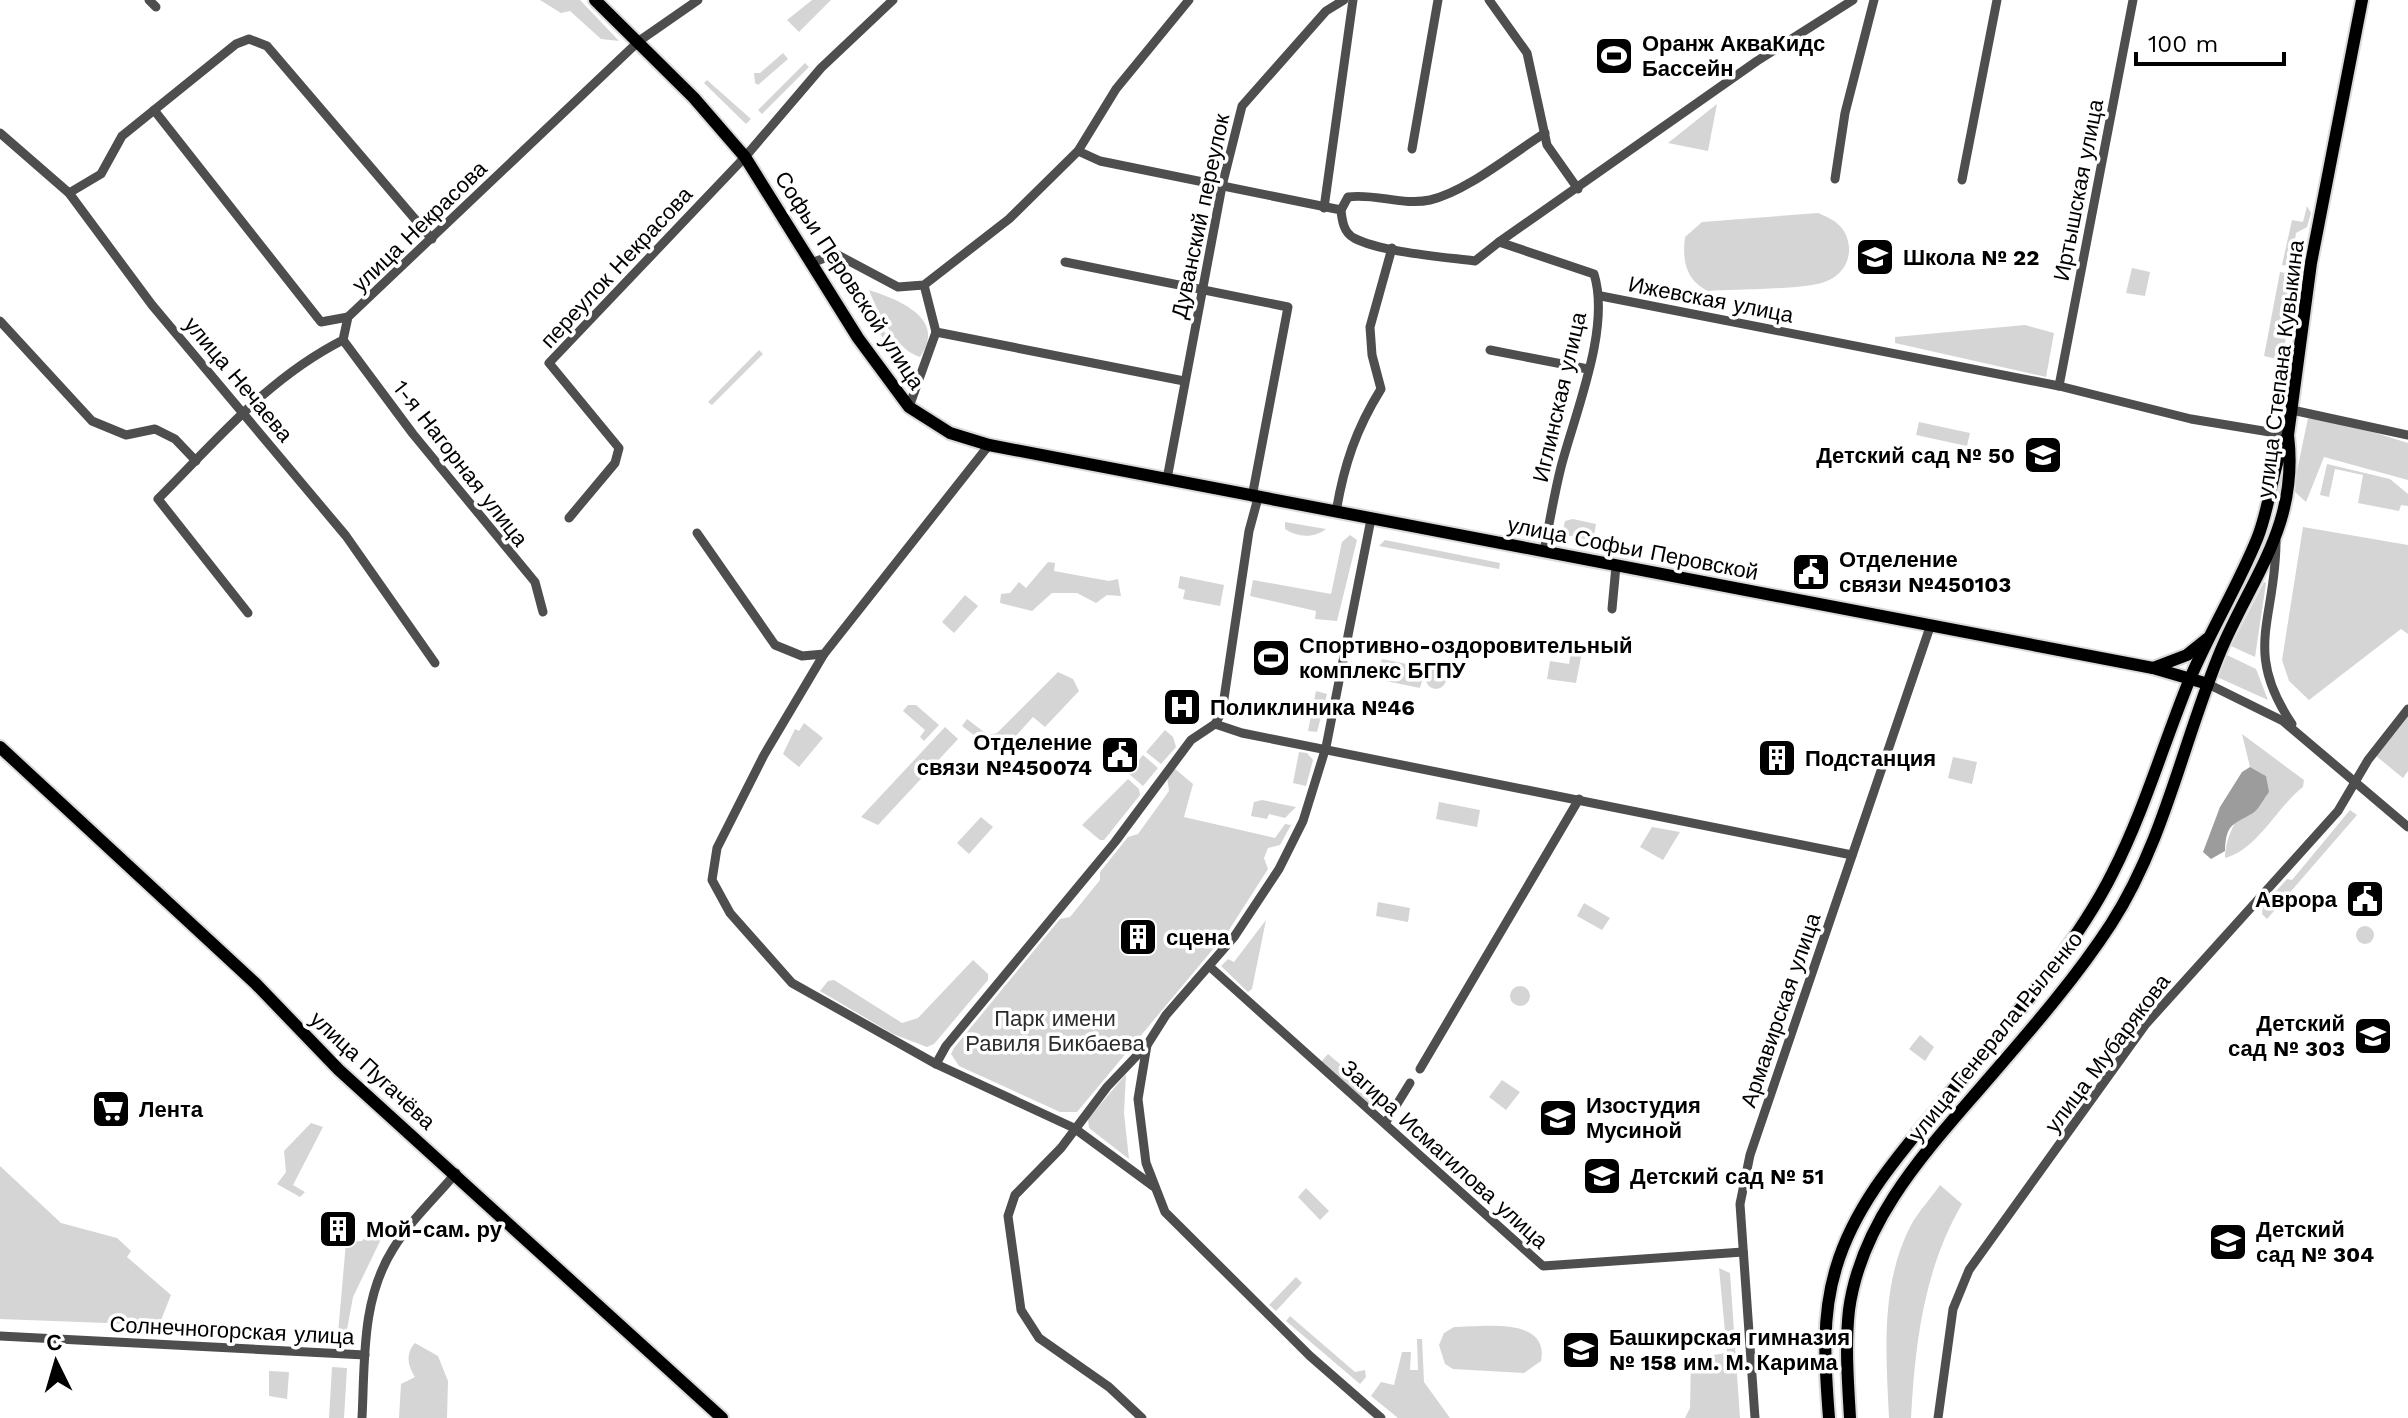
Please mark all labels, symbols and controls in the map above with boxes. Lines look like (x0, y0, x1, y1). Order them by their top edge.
scale bar (2136, 16, 2284, 66)
text: 100 m (2148, 30, 2218, 58)
place label: Оранж АкваКидс Бассейн (1642, 31, 1825, 81)
sports icon: Оранж АкваКидс Бассейн (1593, 35, 1635, 77)
street label: Иртышская улица (2049, 96, 2108, 283)
street label: Дуванский переулок (1167, 111, 1234, 321)
street label: улица Некрасова (347, 155, 492, 297)
street label: Софьи Перовской улица (770, 167, 930, 395)
street label: переулок Некрасова (535, 181, 698, 353)
school or university icon: Школа № 22 (1854, 236, 1896, 278)
street label: улица Степана Кувыкина (2252, 238, 2309, 499)
place label: Школа № 22 (1903, 245, 2039, 270)
street label: Ижевская улица (1626, 271, 1796, 328)
street label: Иглинская улица (1528, 309, 1591, 485)
street label: улица Нечаева (179, 312, 298, 447)
street label: 1-я Нагорная улица (388, 375, 534, 552)
school or university icon: Детский сад № 50 (2022, 434, 2064, 476)
place label: Детский сад № 50 (1816, 443, 2015, 468)
street label: улица Софьи Перовской (1505, 512, 1760, 585)
place label: Отделение связи №450103 (1839, 547, 2011, 597)
public building icon: Отделение связи №450103 (1790, 551, 1832, 593)
place label: Спортивно-оздоровительный комплекс БГПУ (1299, 633, 1632, 683)
sports icon: Спортивно-оздоровительный комплекс БГПУ (1250, 637, 1292, 679)
hospital icon: Поликлиника №46 (1161, 686, 1203, 728)
place label: Поликлиника №46 (1210, 695, 1415, 720)
place label: Отделение связи №450074 (917, 730, 1092, 780)
public building icon: Отделение связи №450074 (1099, 734, 1141, 776)
building icon: Подстанция (1756, 737, 1798, 779)
place label: Подстанция (1805, 746, 1936, 771)
public building icon: Аврора (2344, 878, 2386, 920)
place label: Аврора (2255, 887, 2338, 912)
street label: Армавирская улица (1735, 909, 1826, 1111)
building icon: сцена (1117, 916, 1159, 958)
place label: сцена (1166, 925, 1230, 950)
street label: улица Генерала Рыленко (1903, 927, 2088, 1146)
street label: улица Мубарякова (2040, 969, 2176, 1137)
street label: улица Пугачёва (305, 1006, 441, 1135)
park label: Парк имени Равиля Бикбаева (965, 1006, 1145, 1056)
place label: Детский сад № 303 (2228, 1011, 2345, 1061)
school or university icon: Детский сад № 303 (2352, 1015, 2394, 1057)
street label: Загира Исмагилова улица (1336, 1055, 1554, 1254)
supermarket icon: Лента (90, 1088, 132, 1130)
place label: Изостудия Мусиной (1586, 1093, 1701, 1143)
place label: Лента (139, 1097, 204, 1122)
school or university icon: Изостудия Мусиной (1537, 1097, 1579, 1139)
school or university icon: Детский сад № 51 (1581, 1155, 1623, 1197)
place label: Детский сад № 51 (1630, 1164, 1824, 1189)
building icon: Мой-сам. ру (317, 1208, 359, 1250)
place label: Мой-сам. ру (366, 1217, 503, 1242)
place label: Детский сад № 304 (2256, 1217, 2374, 1267)
school or university icon: Детский сад № 304 (2207, 1221, 2249, 1263)
street label: Солнечногорская улица (109, 1312, 356, 1349)
north arrow (16, 1322, 96, 1402)
place label: Башкирская гимназия № 158 им. М. Карима (1609, 1325, 1850, 1375)
text: С (45, 1329, 63, 1356)
school or university icon: Башкирская гимназия № 158 им. М. Карима (1560, 1329, 1602, 1371)

